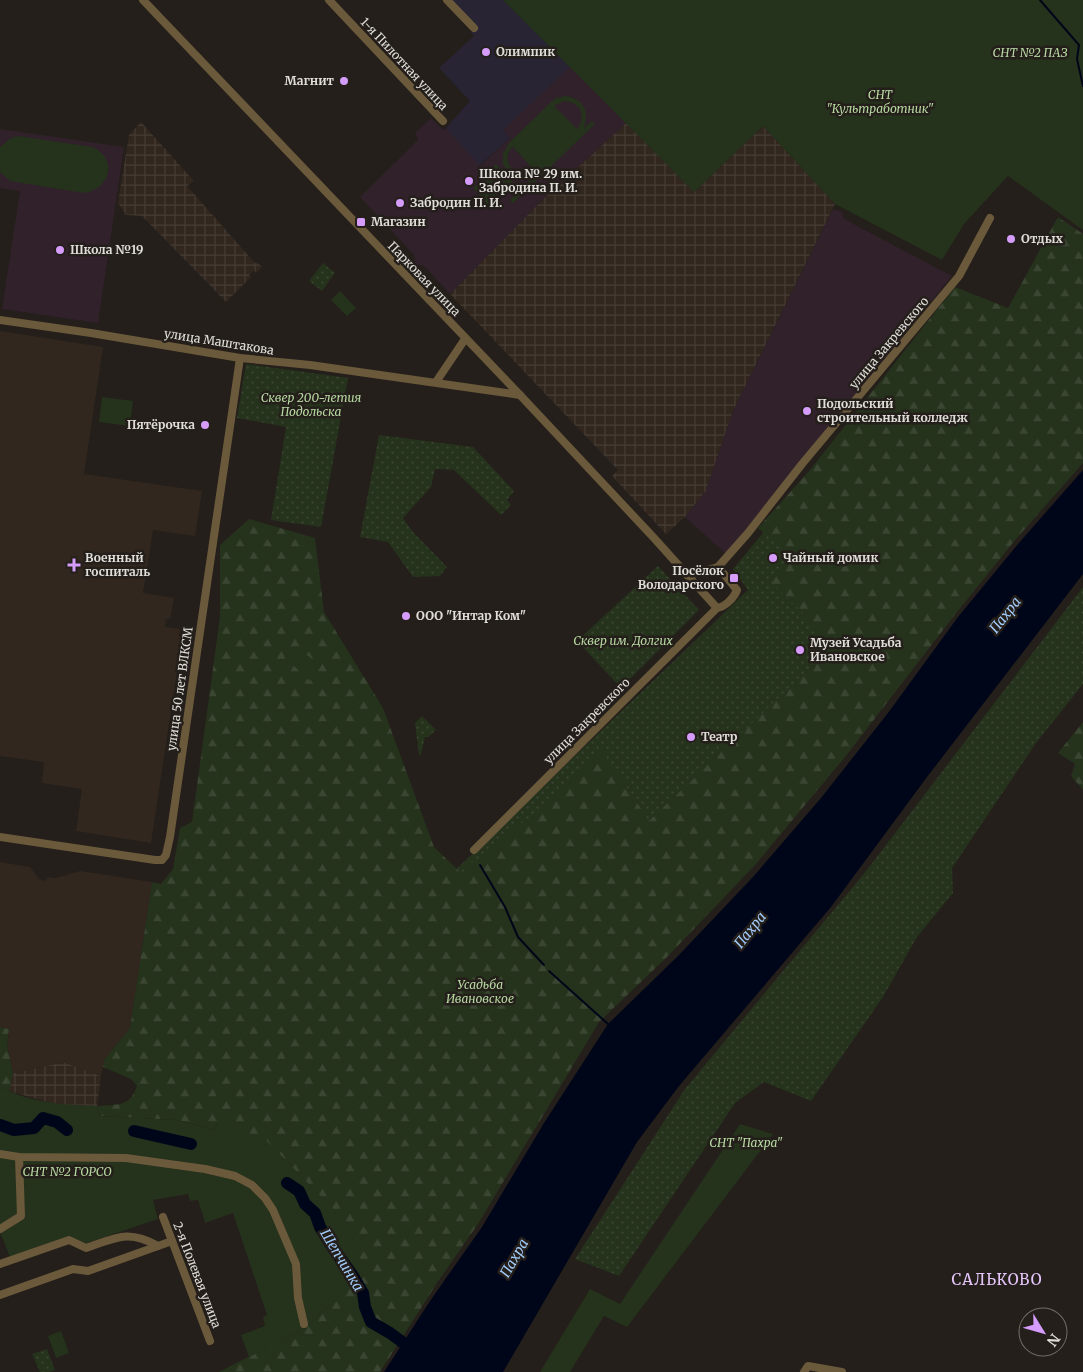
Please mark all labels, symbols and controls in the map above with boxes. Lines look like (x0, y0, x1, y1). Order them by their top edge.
street label: 1-я Пилотная улица (358, 14, 452, 113)
place label: Олимпик (496, 44, 555, 59)
park label: СНТ №2 ПАЗ (993, 45, 1067, 60)
marker: Олимпик (480, 46, 492, 58)
place label: Магнит (285, 73, 335, 88)
marker: Магнит (338, 75, 350, 87)
park label: СНТ "Культработник" (826, 87, 934, 116)
place label: Школа № 29 им. Забродина П. И. (479, 166, 582, 195)
marker: Школа № 29 им. Забродина П. И. (463, 175, 475, 187)
place label: Забродин П. И. (410, 195, 502, 210)
marker: Забродин П. И. (394, 197, 406, 209)
place label: Магазин (371, 214, 426, 229)
marker: Магазин (355, 216, 367, 228)
place label: Отдых (1021, 231, 1064, 246)
marker: Отдых (1005, 233, 1017, 245)
street label: Парковая улица (385, 238, 464, 319)
place label: Школа №19 (70, 242, 143, 257)
marker: Школа №19 (54, 244, 66, 256)
street label: улица Закревского (846, 294, 931, 392)
street label: улица Маштакова (163, 325, 276, 358)
park label: Сквер 200-летия Подольска (261, 390, 362, 419)
place label: Подольский строительный колледж (817, 396, 968, 425)
marker: Подольский строительный колледж (801, 405, 813, 417)
place label: Пятёрочка (127, 417, 195, 432)
marker: Пятёрочка (199, 419, 211, 431)
place label: Военный госпиталь (85, 550, 150, 579)
place label: Чайный домик (783, 550, 879, 565)
marker: Чайный домик (767, 552, 779, 564)
marker: Военный госпиталь (67, 558, 81, 572)
place label: Посёлок Володарского (638, 563, 724, 592)
marker: Посёлок Володарского (728, 572, 740, 584)
water label: Пахра (985, 593, 1025, 637)
place label: ООО "Интар Ком" (416, 608, 526, 623)
marker: ООО "Интар Ком" (400, 610, 412, 622)
street label: улица 50 лет ВЛКСМ (163, 626, 196, 752)
park label: Сквер им. Долгих (573, 633, 674, 648)
place label: Музей Усадьба Ивановское (810, 635, 902, 664)
marker: Музей Усадьба Ивановское (794, 644, 806, 656)
street label: улица Закревского (541, 675, 633, 767)
place label: Театр (701, 729, 738, 744)
marker: Театр (685, 731, 697, 743)
water label: Пахра (730, 908, 770, 952)
park label: Усадьба Ивановское (446, 977, 514, 1006)
park label: СНТ "Пахра" (709, 1135, 783, 1150)
park label: СНТ №2 ГОРСО (22, 1164, 112, 1179)
street label: 2-я Полевая улица (170, 1220, 225, 1331)
water label: Шепчинка (316, 1225, 368, 1295)
water label: Пахра (496, 1236, 532, 1280)
district label: САЛЬКОВО (951, 1270, 1043, 1289)
north arrow (1018, 1307, 1068, 1357)
text: N (1043, 1330, 1064, 1350)

